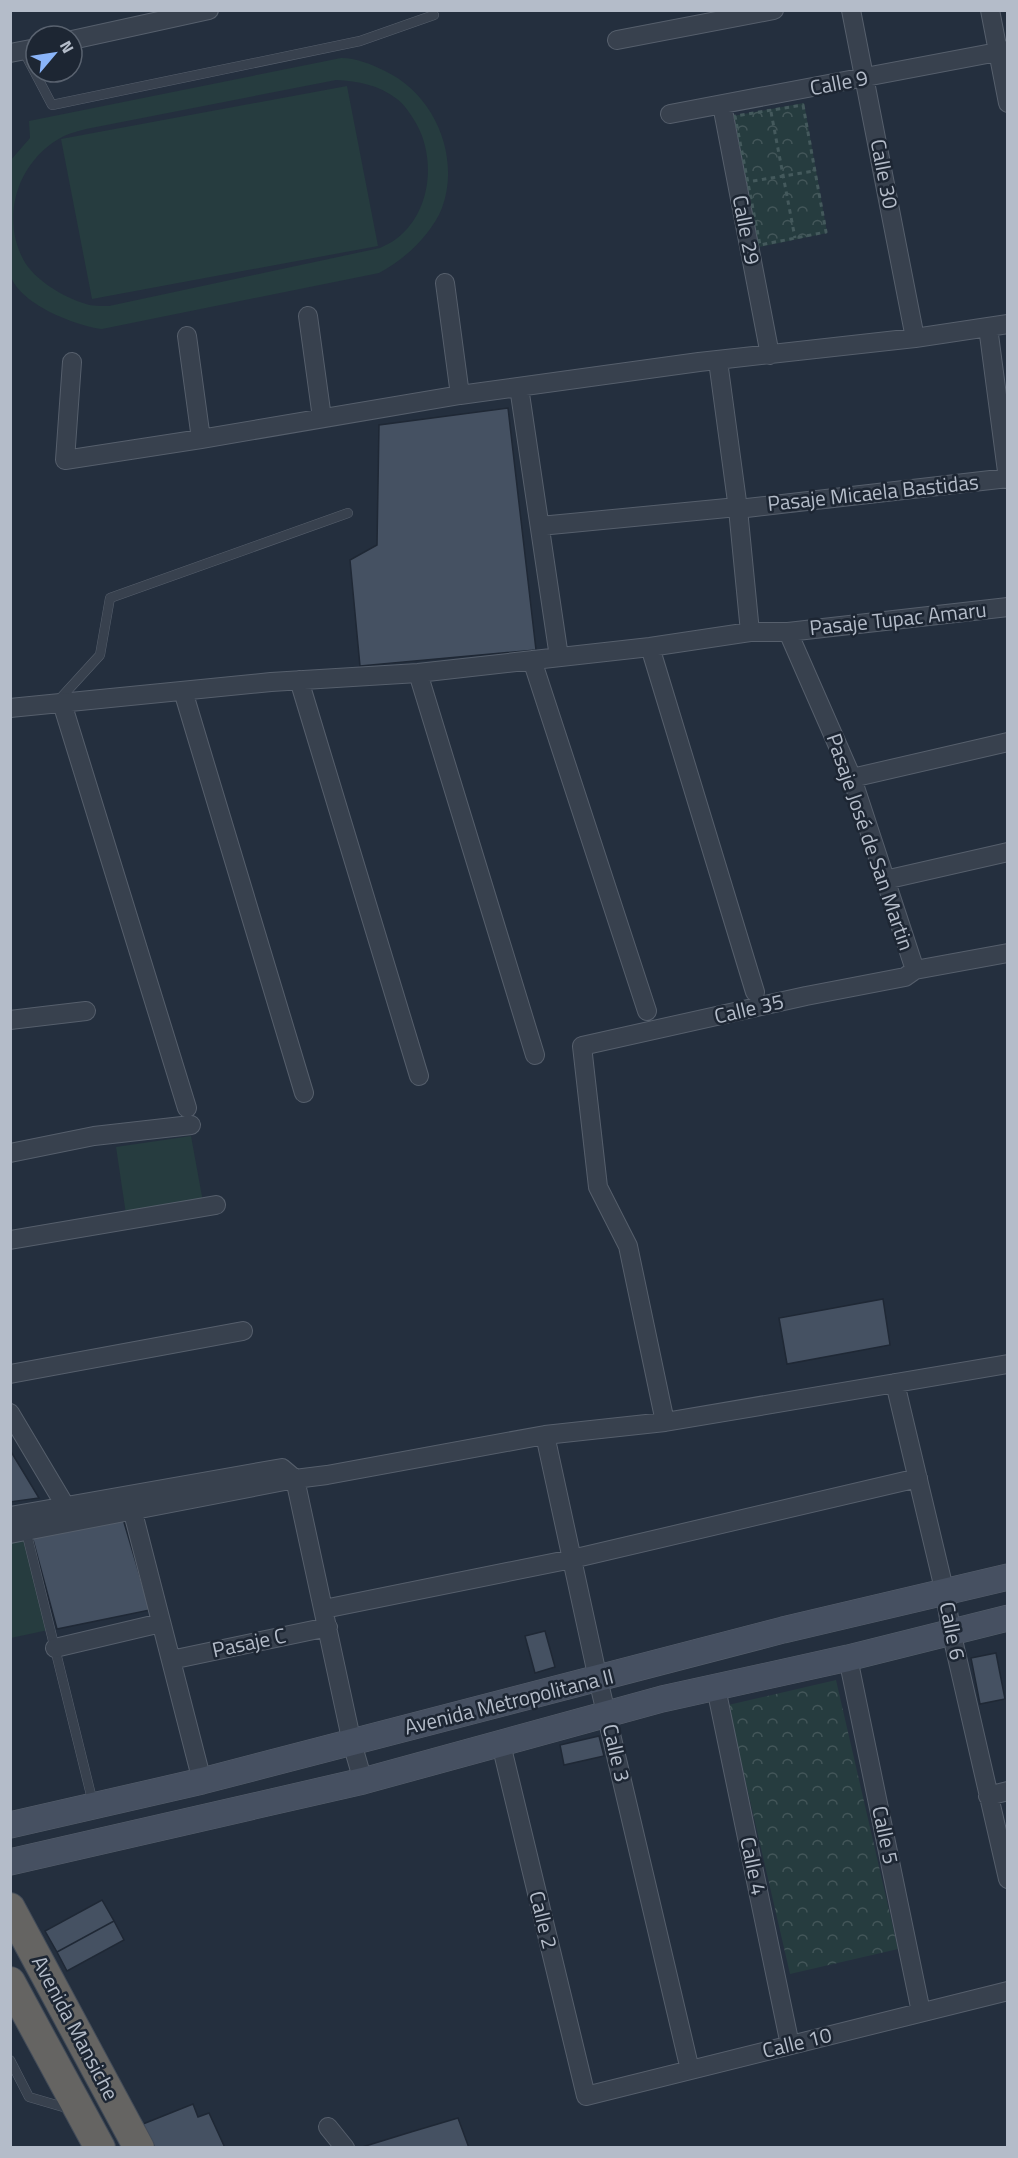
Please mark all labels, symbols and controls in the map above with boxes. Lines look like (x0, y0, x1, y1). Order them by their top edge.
north arrow (24, 24, 84, 84)
text: N (54, 36, 80, 57)
street label: Calle 9 (807, 61, 871, 103)
street label: Calle 30 (863, 136, 907, 211)
street label: Calle 29 (725, 192, 769, 267)
street label: Pasaje Micaela Bastidas (766, 465, 980, 519)
street label: Pasaje Tupac Amaru (808, 593, 988, 643)
street label: Pasaje José de San Martin (819, 729, 923, 955)
street label: Calle 35 (711, 985, 787, 1032)
street label: Calle 6 (932, 1599, 974, 1663)
street label: Pasaje C (209, 1619, 289, 1665)
street label: Avenida Metropolitana II (401, 1660, 617, 1743)
street label: Calle 3 (595, 1721, 639, 1785)
street label: Calle 5 (864, 1803, 908, 1867)
street label: Calle 4 (732, 1834, 776, 1898)
street label: Calle 2 (521, 1887, 567, 1952)
street label: Avenida Mansiche (24, 1950, 127, 2106)
street label: Calle 10 (759, 2018, 835, 2066)

